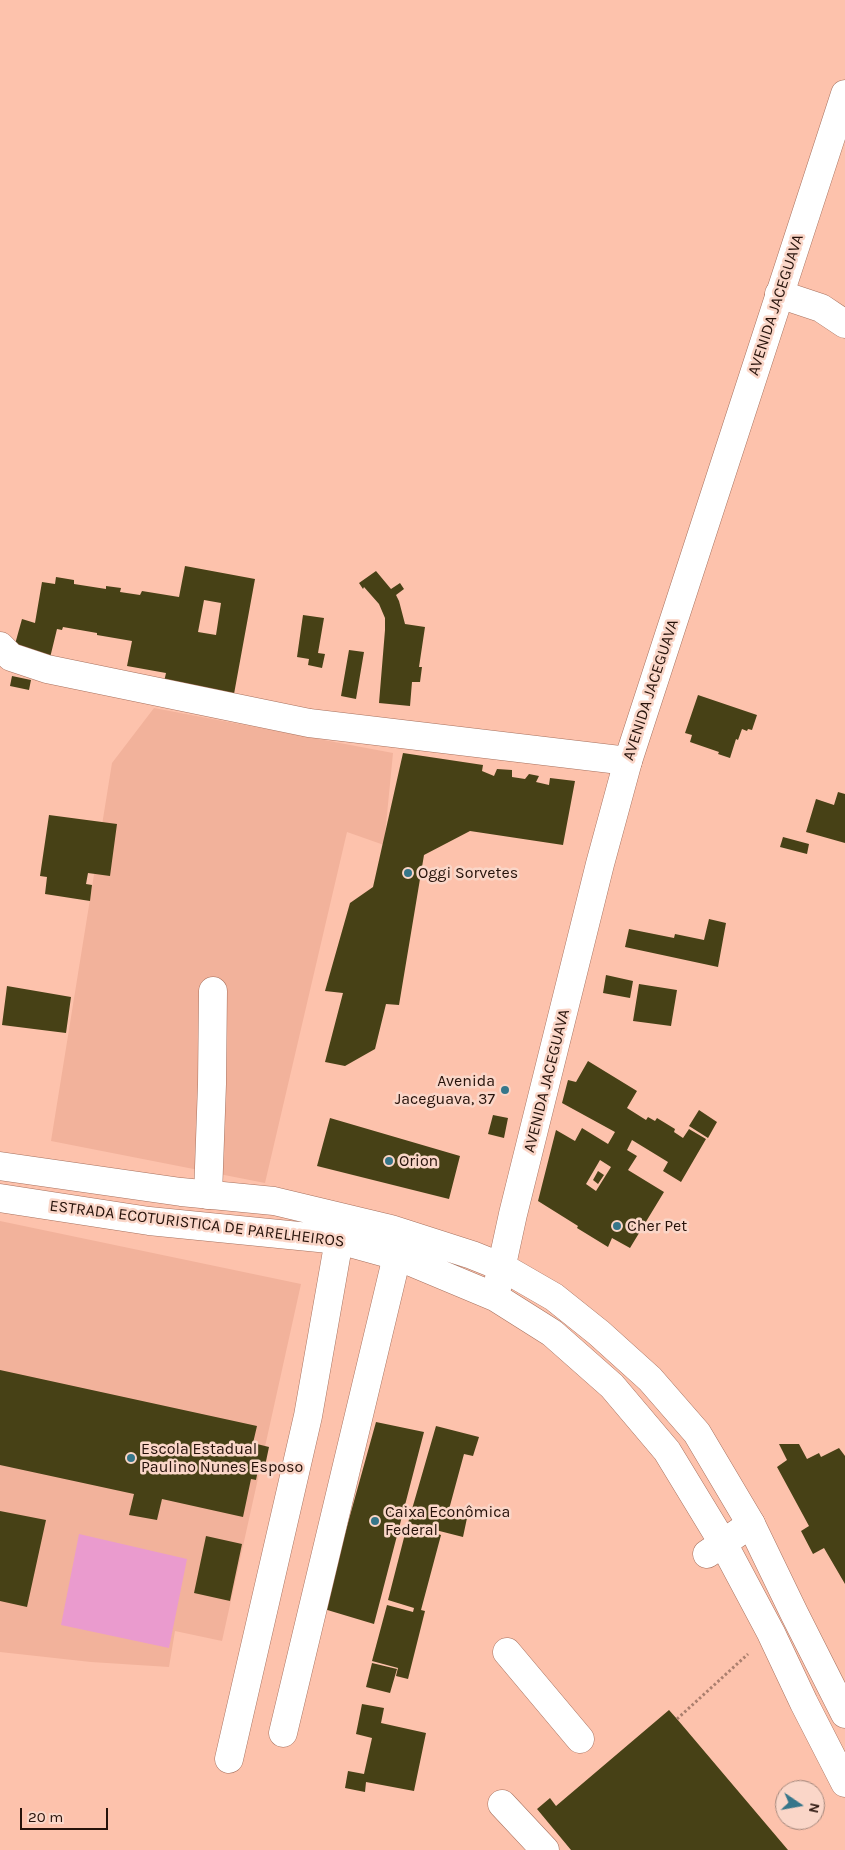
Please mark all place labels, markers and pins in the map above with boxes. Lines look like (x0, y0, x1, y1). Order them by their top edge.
place label: Oggi Sorvetes (418, 863, 518, 883)
marker: Oggi Sorvetes (402, 867, 414, 879)
place label: Avenida Jaceguava, 37 (395, 1071, 495, 1109)
marker: Avenida Jaceguava, 37 (499, 1084, 511, 1096)
place label: Orion (399, 1151, 438, 1171)
marker: Orion (383, 1155, 395, 1167)
place label: Cher Pet (627, 1216, 687, 1236)
marker: Cher Pet (611, 1220, 623, 1232)
place label: Escola Estadual Paulino Nunes Esposo (141, 1439, 303, 1477)
marker: Escola Estadual Paulino Nunes Esposo (125, 1452, 137, 1464)
place label: Caixa Econômica Federal (385, 1502, 510, 1540)
marker: Caixa Econômica Federal (369, 1515, 381, 1527)

